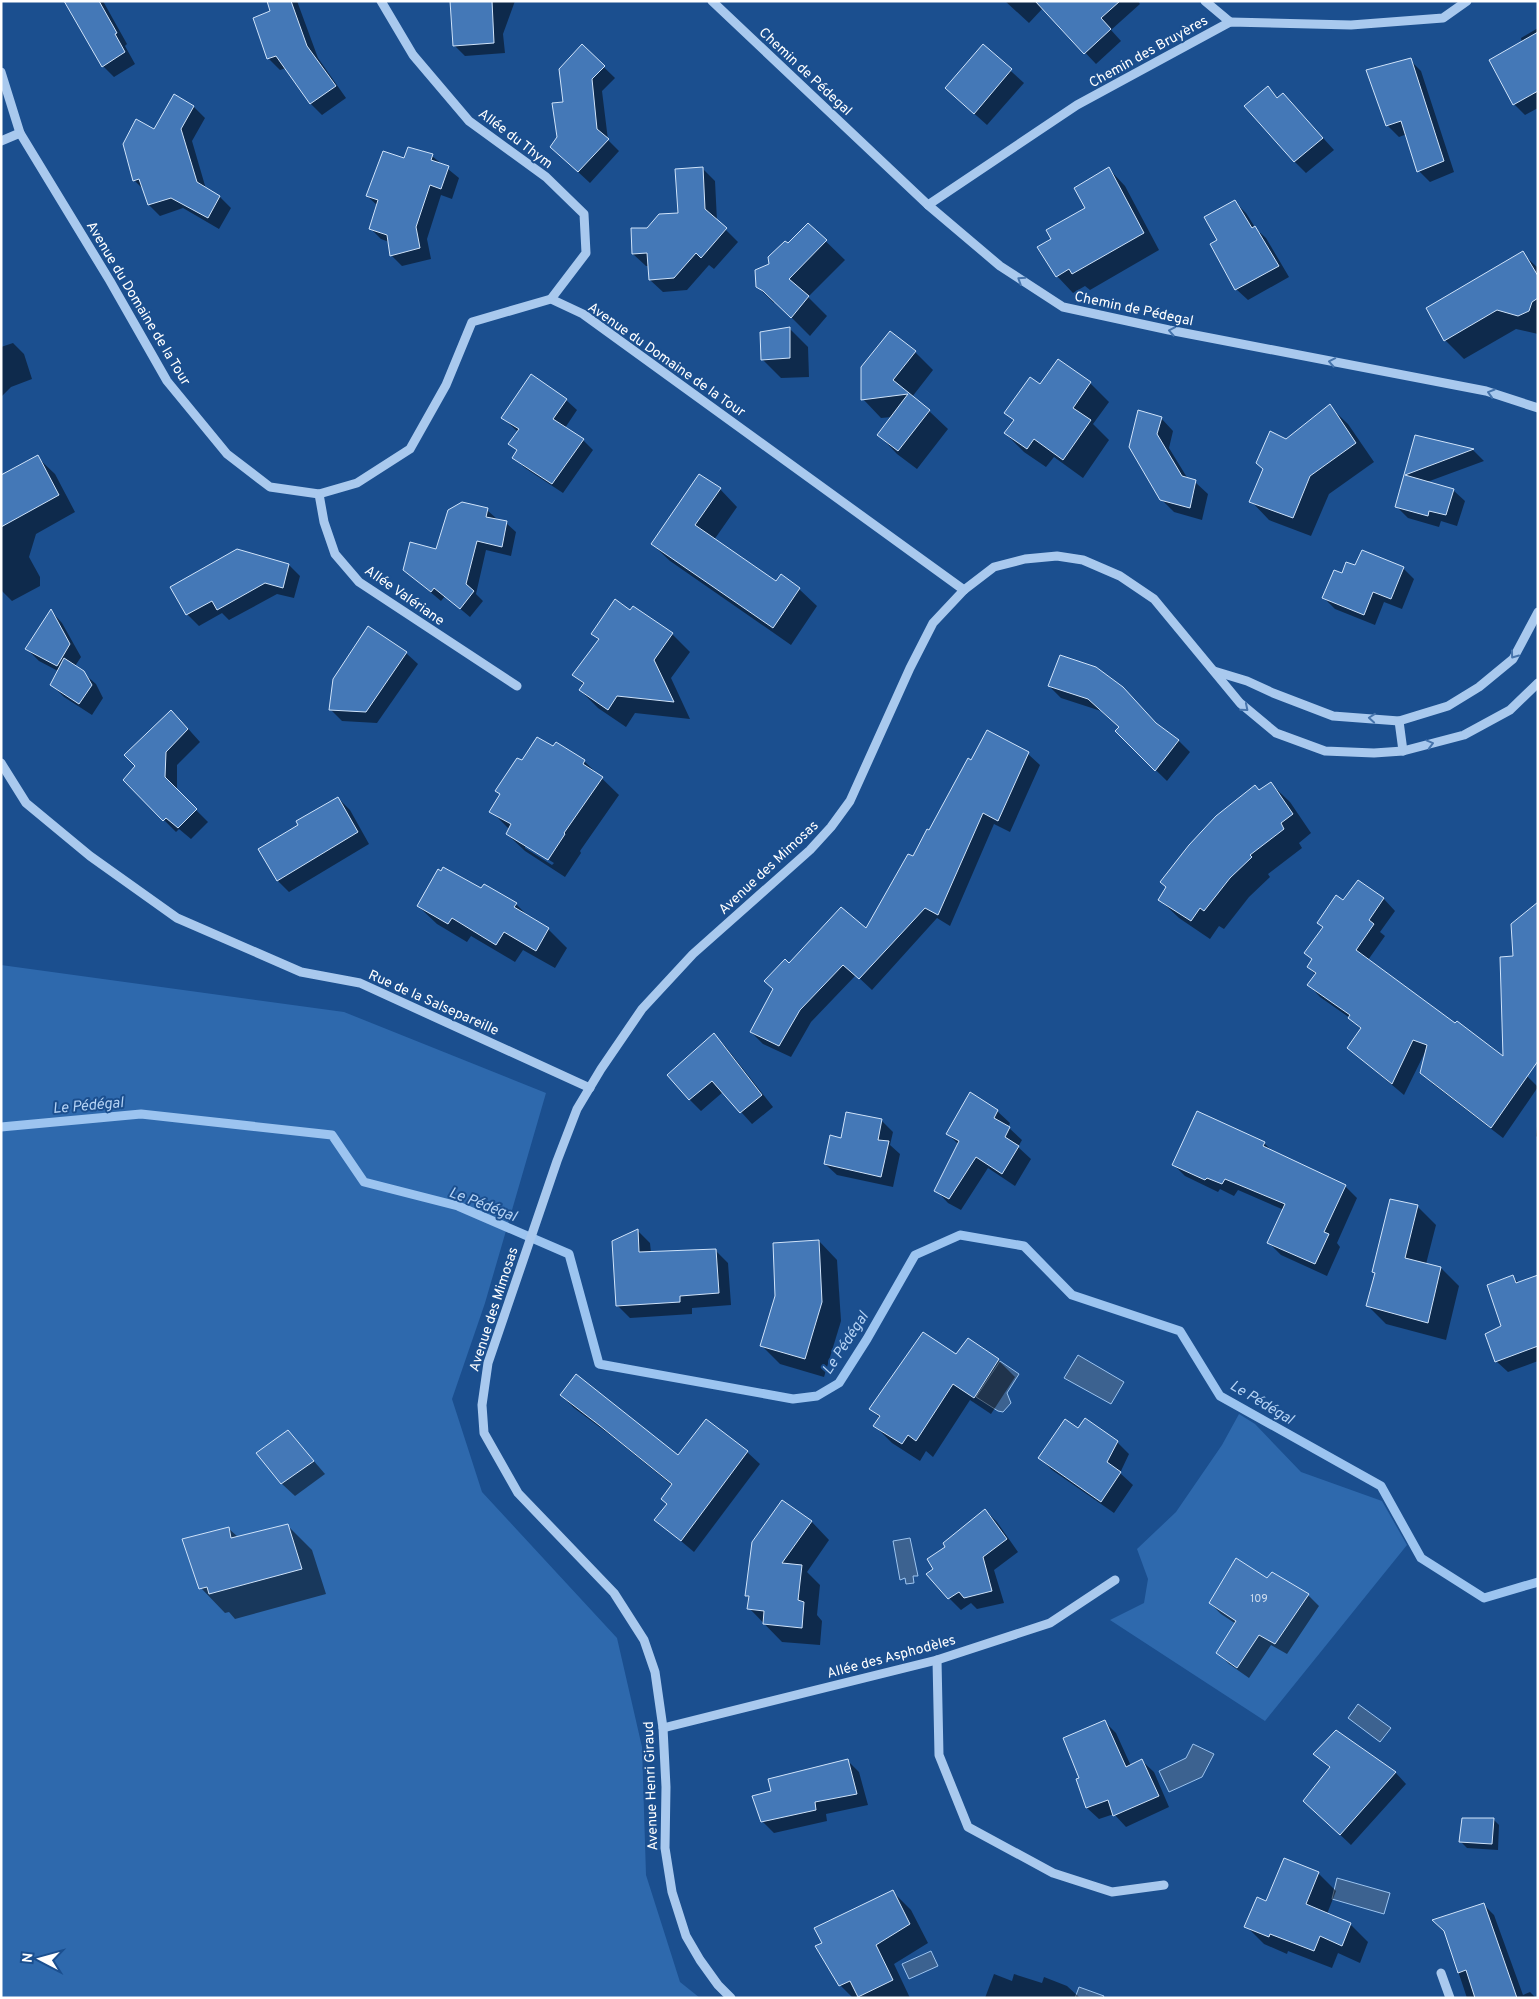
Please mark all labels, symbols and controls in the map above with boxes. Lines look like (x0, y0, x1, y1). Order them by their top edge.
street label: Chemin des Bruyères (1086, 13, 1211, 92)
street label: Chemin de Pédegal (755, 25, 855, 120)
street label: Allée du Thym (474, 106, 556, 173)
street label: Avenue du Domaine de la Tour (82, 219, 194, 389)
one-way arrow (1017, 276, 1026, 286)
street label: Chemin de Pédegal (1073, 289, 1195, 330)
street label: Avenue du Domaine de la Tour (584, 299, 749, 422)
one-way arrow (1168, 326, 1177, 337)
one-way arrow (1328, 357, 1336, 367)
one-way arrow (1488, 389, 1496, 399)
street label: Allée Valériane (361, 562, 447, 630)
one-way arrow (1511, 649, 1520, 659)
one-way arrow (1240, 702, 1249, 711)
one-way arrow (1368, 713, 1376, 724)
one-way arrow (1425, 739, 1434, 750)
street label: Avenue des Mimosas (716, 818, 822, 919)
street label: Rue de la Salsepareille (366, 967, 501, 1040)
water label: Le Pédégal (52, 1094, 126, 1119)
water label: Le Pédégal (446, 1184, 520, 1227)
street label: Avenue des Mimosas (466, 1245, 523, 1374)
water label: Le Pédégal (819, 1308, 874, 1379)
water label: Le Pédégal (1226, 1377, 1298, 1430)
house number: 109 (1250, 1592, 1268, 1606)
street label: Allée des Asphodèles (825, 1632, 958, 1683)
street label: Avenue Henri Giraud (641, 1721, 662, 1851)
north arrow (15, 1934, 65, 1984)
text: N (20, 1952, 38, 1964)

